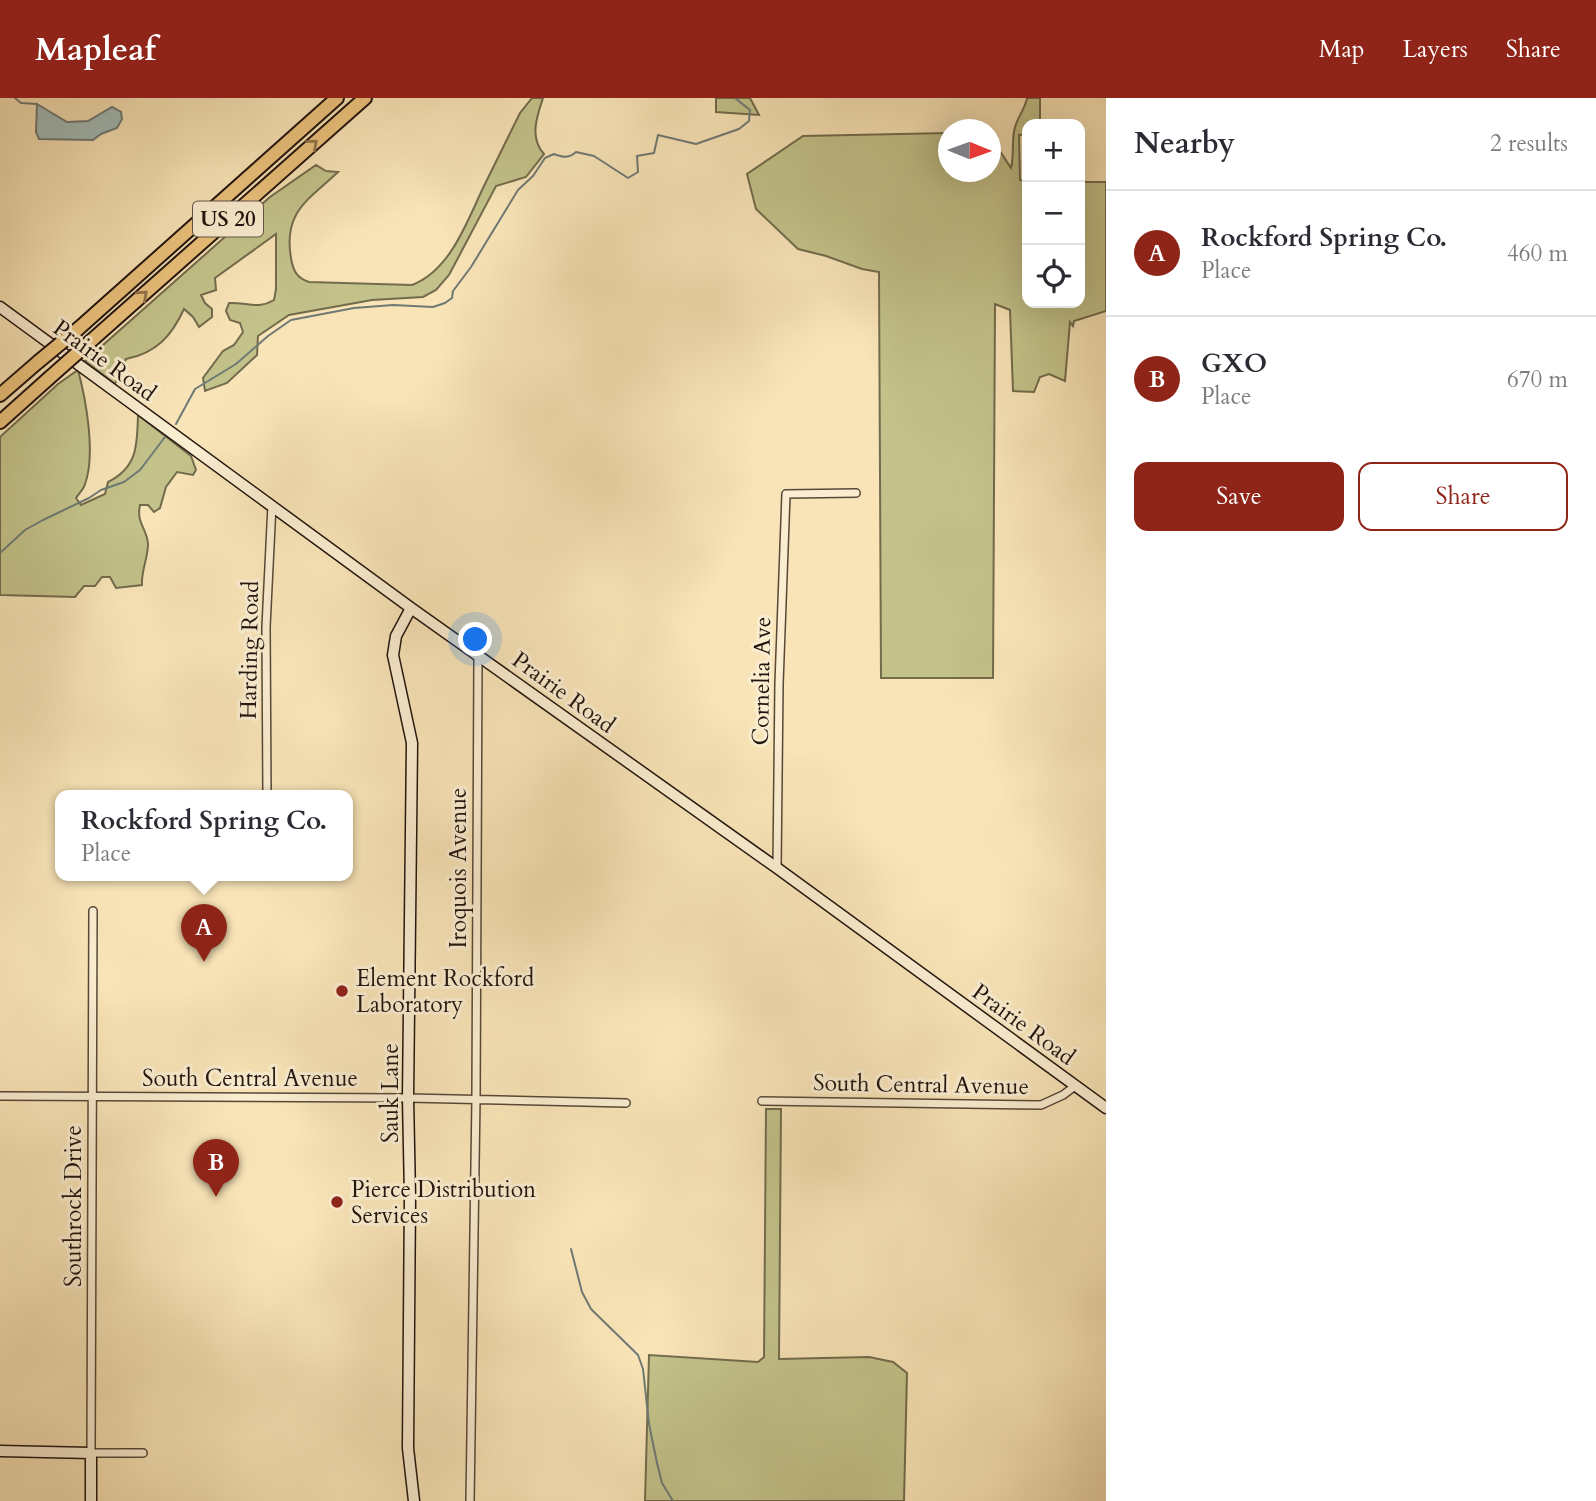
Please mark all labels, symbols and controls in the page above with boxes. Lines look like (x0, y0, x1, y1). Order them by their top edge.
text: Mapleaf (35, 27, 156, 72)
text: Map (1319, 33, 1365, 66)
text: Layers (1403, 33, 1468, 66)
text: Share (1506, 33, 1561, 66)
north arrow (938, 119, 1001, 182)
map controls (1022, 119, 1085, 308)
button: + (1022, 119, 1085, 182)
text: Nearby (1134, 123, 1235, 164)
text: 2 results (1490, 128, 1568, 159)
one-way arrow (305, 140, 318, 152)
button: − (1022, 182, 1085, 245)
road number: US 20 (193, 202, 263, 236)
text: Rockford Spring Co. (1201, 220, 1447, 255)
text: A (1148, 238, 1166, 269)
text: 460 m (1507, 238, 1568, 269)
button: locate (1022, 245, 1085, 308)
text: Place (1201, 255, 1251, 286)
one-way arrow (135, 290, 148, 303)
street label: Prairie Road (47, 312, 163, 409)
text: GXO (1201, 346, 1267, 381)
text: B (1149, 364, 1165, 395)
text: 670 m (1507, 364, 1568, 395)
text: Place (1201, 381, 1251, 412)
button: Save (1134, 462, 1344, 531)
button: Share (1358, 462, 1568, 531)
street label: Harding Road (233, 580, 266, 720)
street label: Cornelia Ave (745, 616, 778, 746)
your location (458, 622, 492, 656)
street label: Prairie Road (506, 644, 622, 741)
street label: Iroquois Avenue (443, 788, 474, 948)
popup (55, 790, 353, 881)
text: Rockford Spring Co. (81, 803, 327, 838)
text: Place (81, 838, 131, 869)
pin: A (181, 904, 227, 962)
place label: Element Rockford Laboratory (356, 963, 535, 1020)
street label: Prairie Road (966, 976, 1082, 1073)
marker: Element Rockford Laboratory (334, 983, 350, 999)
street label: Sauk Lane (375, 1043, 406, 1143)
street label: South Central Avenue (142, 1063, 358, 1094)
street label: South Central Avenue (813, 1067, 1029, 1102)
street label: Southrock Drive (58, 1125, 89, 1287)
pin: B (193, 1139, 239, 1197)
place label: Pierce Distribution Services (351, 1174, 536, 1231)
marker: Pierce Distribution Services (329, 1194, 345, 1210)

